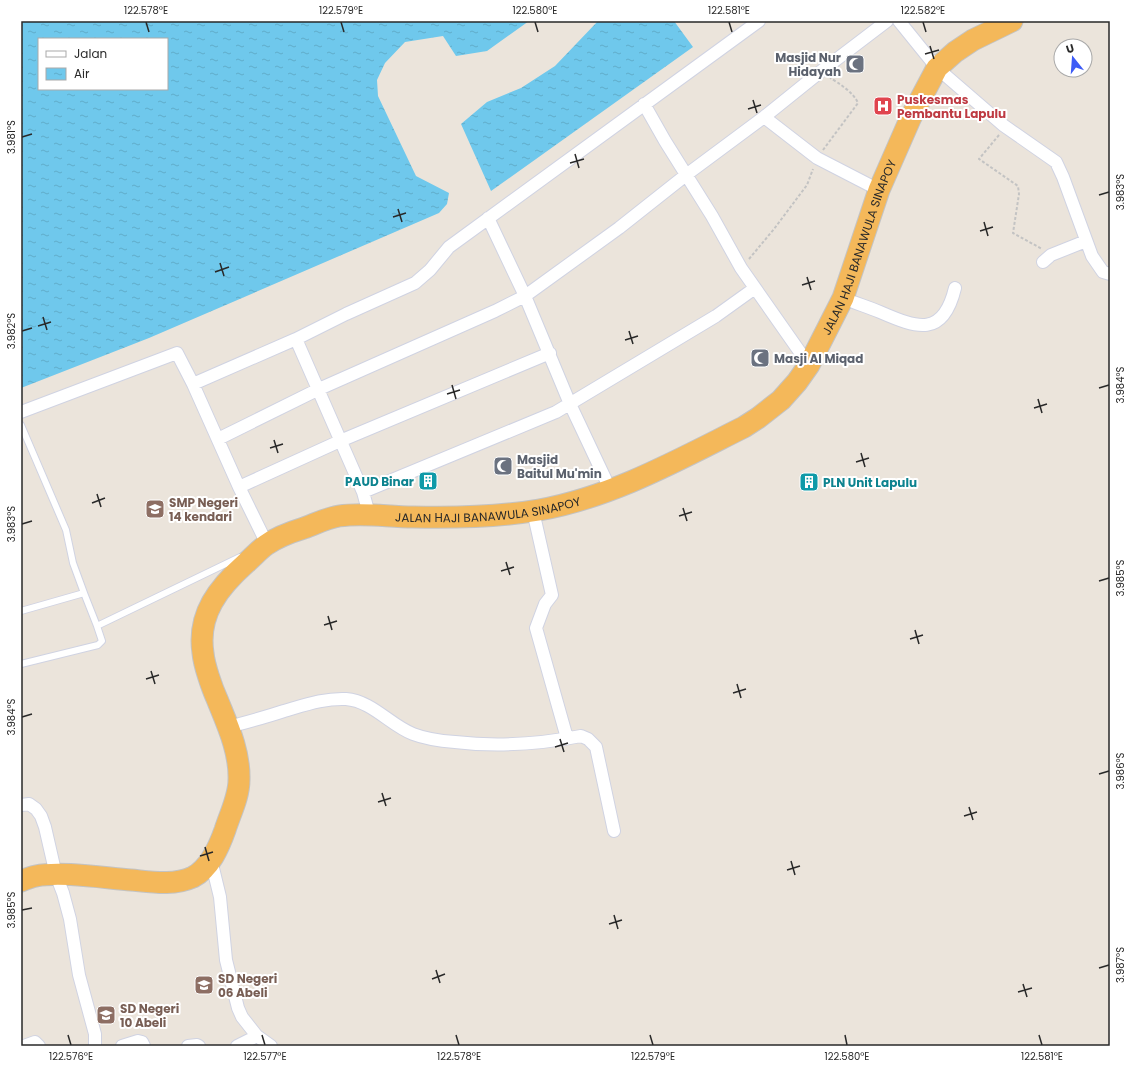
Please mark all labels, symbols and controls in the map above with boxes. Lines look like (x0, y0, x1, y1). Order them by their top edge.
text: 122.578°E (124, 3, 168, 18)
text: 122.579°E (319, 3, 363, 18)
text: 122.580°E (513, 3, 557, 18)
text: 122.581°E (708, 3, 750, 18)
text: 122.582°E (901, 3, 945, 18)
legend (38, 38, 168, 90)
north arrow (1053, 38, 1093, 78)
text: U (1064, 40, 1076, 57)
text: Jalan (74, 45, 107, 62)
place label: Masjid Nur Hidayah (775, 49, 841, 80)
mosque icon: Masjid Nur Hidayah (844, 53, 866, 75)
text: Air (74, 65, 90, 82)
place label: Puskesmas Pembantu Lapulu (897, 91, 1006, 122)
hospital icon: Puskesmas Pembantu Lapulu (872, 95, 894, 117)
text: 3.981°S (4, 120, 19, 154)
street label: JALAN HAJI BANAWULA SINAPOY (817, 157, 900, 338)
text: 3.983°S (1113, 174, 1128, 210)
text: 3.982°S (4, 313, 19, 349)
mosque icon: Masji Al Miqad (749, 347, 771, 369)
place label: Masji Al Miqad (774, 350, 863, 367)
text: 3.984°S (1113, 366, 1128, 403)
place label: Masjid Baitul Mu'min (517, 451, 602, 482)
mosque icon: Masjid Baitul Mu'min (492, 455, 514, 477)
building icon: PAUD Binar (417, 470, 439, 492)
building icon: PLN Unit Lapulu (798, 471, 820, 493)
place label: PAUD Binar (345, 473, 414, 490)
place label: PLN Unit Lapulu (823, 474, 917, 491)
street label: JALAN HAJI BANAWULA SINAPOY (395, 492, 583, 526)
place label: SMP Negeri 14 kendari (169, 494, 238, 525)
school or university icon: SMP Negeri 14 kendari (144, 498, 166, 520)
text: 3.983°S (4, 506, 19, 542)
text: 3.985°S (1113, 559, 1128, 596)
text: 3.984°S (4, 698, 19, 735)
text: 3.986°S (1113, 752, 1128, 789)
text: 3.985°S (4, 891, 19, 928)
text: 3.987°S (1113, 947, 1128, 983)
place label: SD Negeri 06 Abeli (218, 970, 277, 1001)
school or university icon: SD Negeri 06 Abeli (193, 974, 215, 996)
place label: SD Negeri 10 Abeli (120, 1000, 179, 1031)
school or university icon: SD Negeri 10 Abeli (95, 1004, 117, 1026)
text: 122.576°E (49, 1049, 93, 1064)
text: 122.577°E (243, 1049, 287, 1064)
text: 122.578°E (437, 1049, 481, 1064)
text: 122.579°E (631, 1049, 675, 1064)
text: 122.580°E (825, 1049, 869, 1064)
text: 122.581°E (1021, 1049, 1063, 1064)

